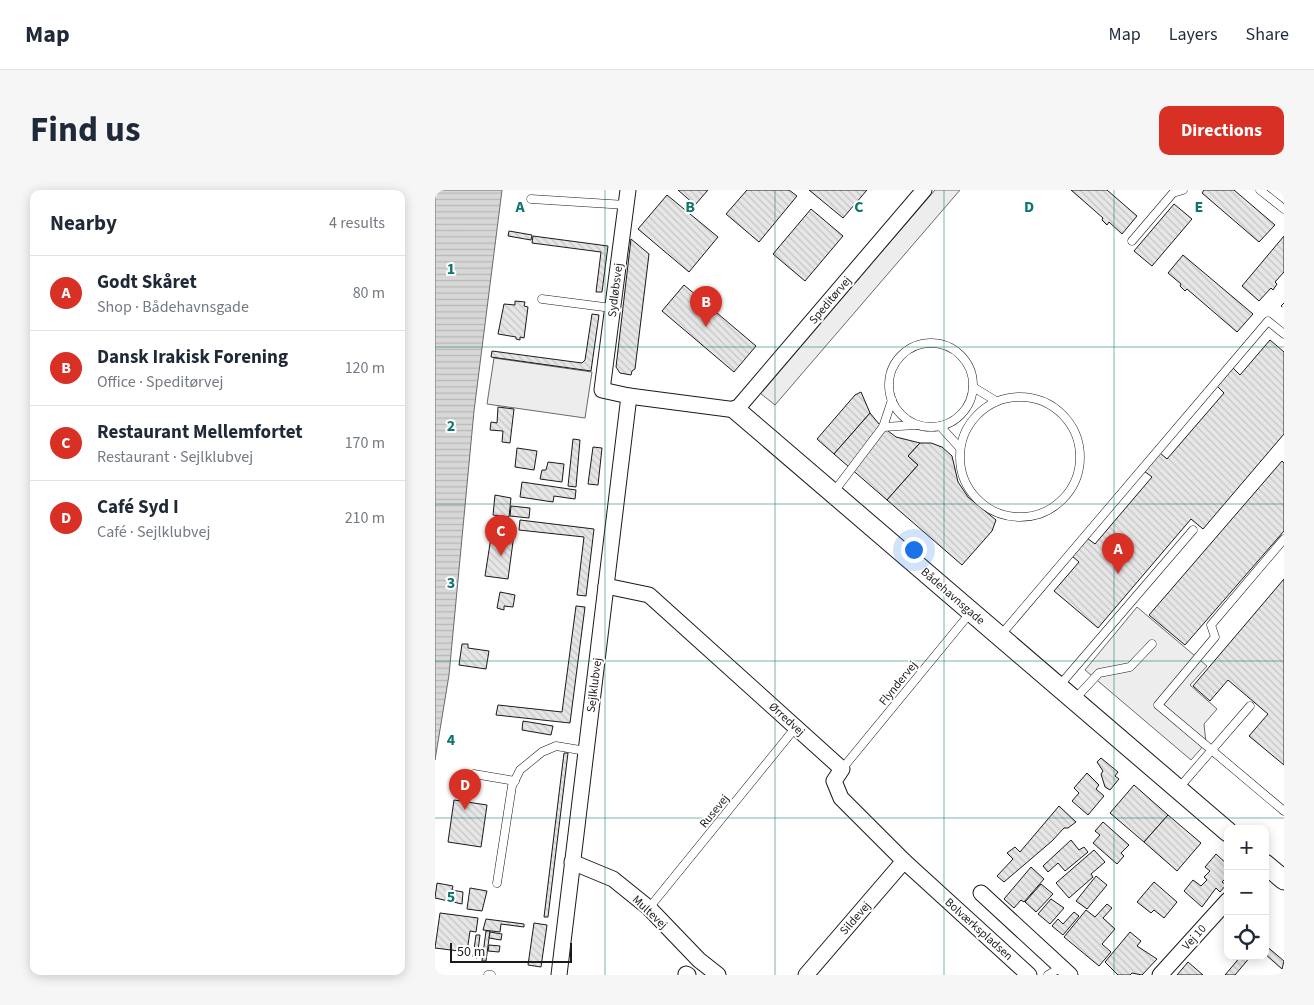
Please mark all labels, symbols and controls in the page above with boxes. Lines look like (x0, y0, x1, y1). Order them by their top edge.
text: Map (25, 17, 70, 52)
text: Map (1109, 22, 1141, 47)
text: Layers (1169, 22, 1218, 47)
text: Share (1246, 22, 1289, 47)
text: Find us (30, 105, 140, 155)
button: Directions (1159, 106, 1284, 155)
text: A (514, 196, 525, 218)
text: B (685, 196, 695, 218)
text: C (854, 196, 864, 218)
text: D (1024, 196, 1034, 218)
text: E (1195, 196, 1203, 218)
text: Nearby (50, 208, 117, 238)
text: 4 results (329, 212, 385, 234)
text: 1 (447, 258, 455, 280)
street label: Sydløbsvej (604, 262, 627, 318)
text: Godt Skåret (97, 269, 197, 296)
street label: Speditørvej (805, 273, 856, 328)
text: A (61, 282, 71, 304)
text: 80 m (353, 282, 385, 304)
pin: B (690, 286, 722, 327)
text: Shop · Bådehavnsgade (97, 296, 249, 318)
text: Dansk Irakisk Forening (97, 344, 288, 371)
text: B (61, 357, 71, 379)
text: 120 m (345, 357, 385, 379)
text: Office · Speditørvej (97, 371, 223, 393)
text: 2 (447, 415, 455, 437)
text: Restaurant Mellemfortet (97, 419, 303, 446)
text: C (61, 432, 71, 454)
text: 170 m (345, 432, 385, 454)
text: Restaurant · Sejlklubvej (97, 446, 253, 468)
text: Café Syd I (97, 494, 179, 521)
text: D (61, 507, 71, 529)
text: 210 m (345, 507, 385, 529)
pin: C (485, 515, 517, 556)
text: Café · Sejlklubvej (97, 521, 210, 543)
pin: A (1102, 533, 1134, 574)
your location (901, 537, 927, 563)
street label: Bådehavnsgade (917, 564, 988, 629)
text: 3 (447, 572, 455, 594)
street label: Sejlklubvej (583, 657, 606, 713)
street label: Flyndervej (875, 657, 922, 709)
street label: Ørredvej (765, 699, 808, 740)
text: 4 (447, 729, 456, 751)
pin: D (449, 769, 481, 810)
street label: Rusevej (696, 791, 733, 832)
map controls (1224, 825, 1269, 960)
button: + (1224, 825, 1269, 870)
button: − (1224, 870, 1269, 915)
text: 5 (447, 886, 455, 908)
street label: Multevej (628, 892, 671, 933)
street label: Bolværkspladsen (941, 894, 1016, 965)
street label: Sildevej (836, 898, 875, 939)
button: locate (1224, 915, 1269, 960)
street label: Vej 10 (1178, 921, 1210, 954)
scale bar (450, 940, 573, 963)
text: 50 m (457, 942, 485, 962)

